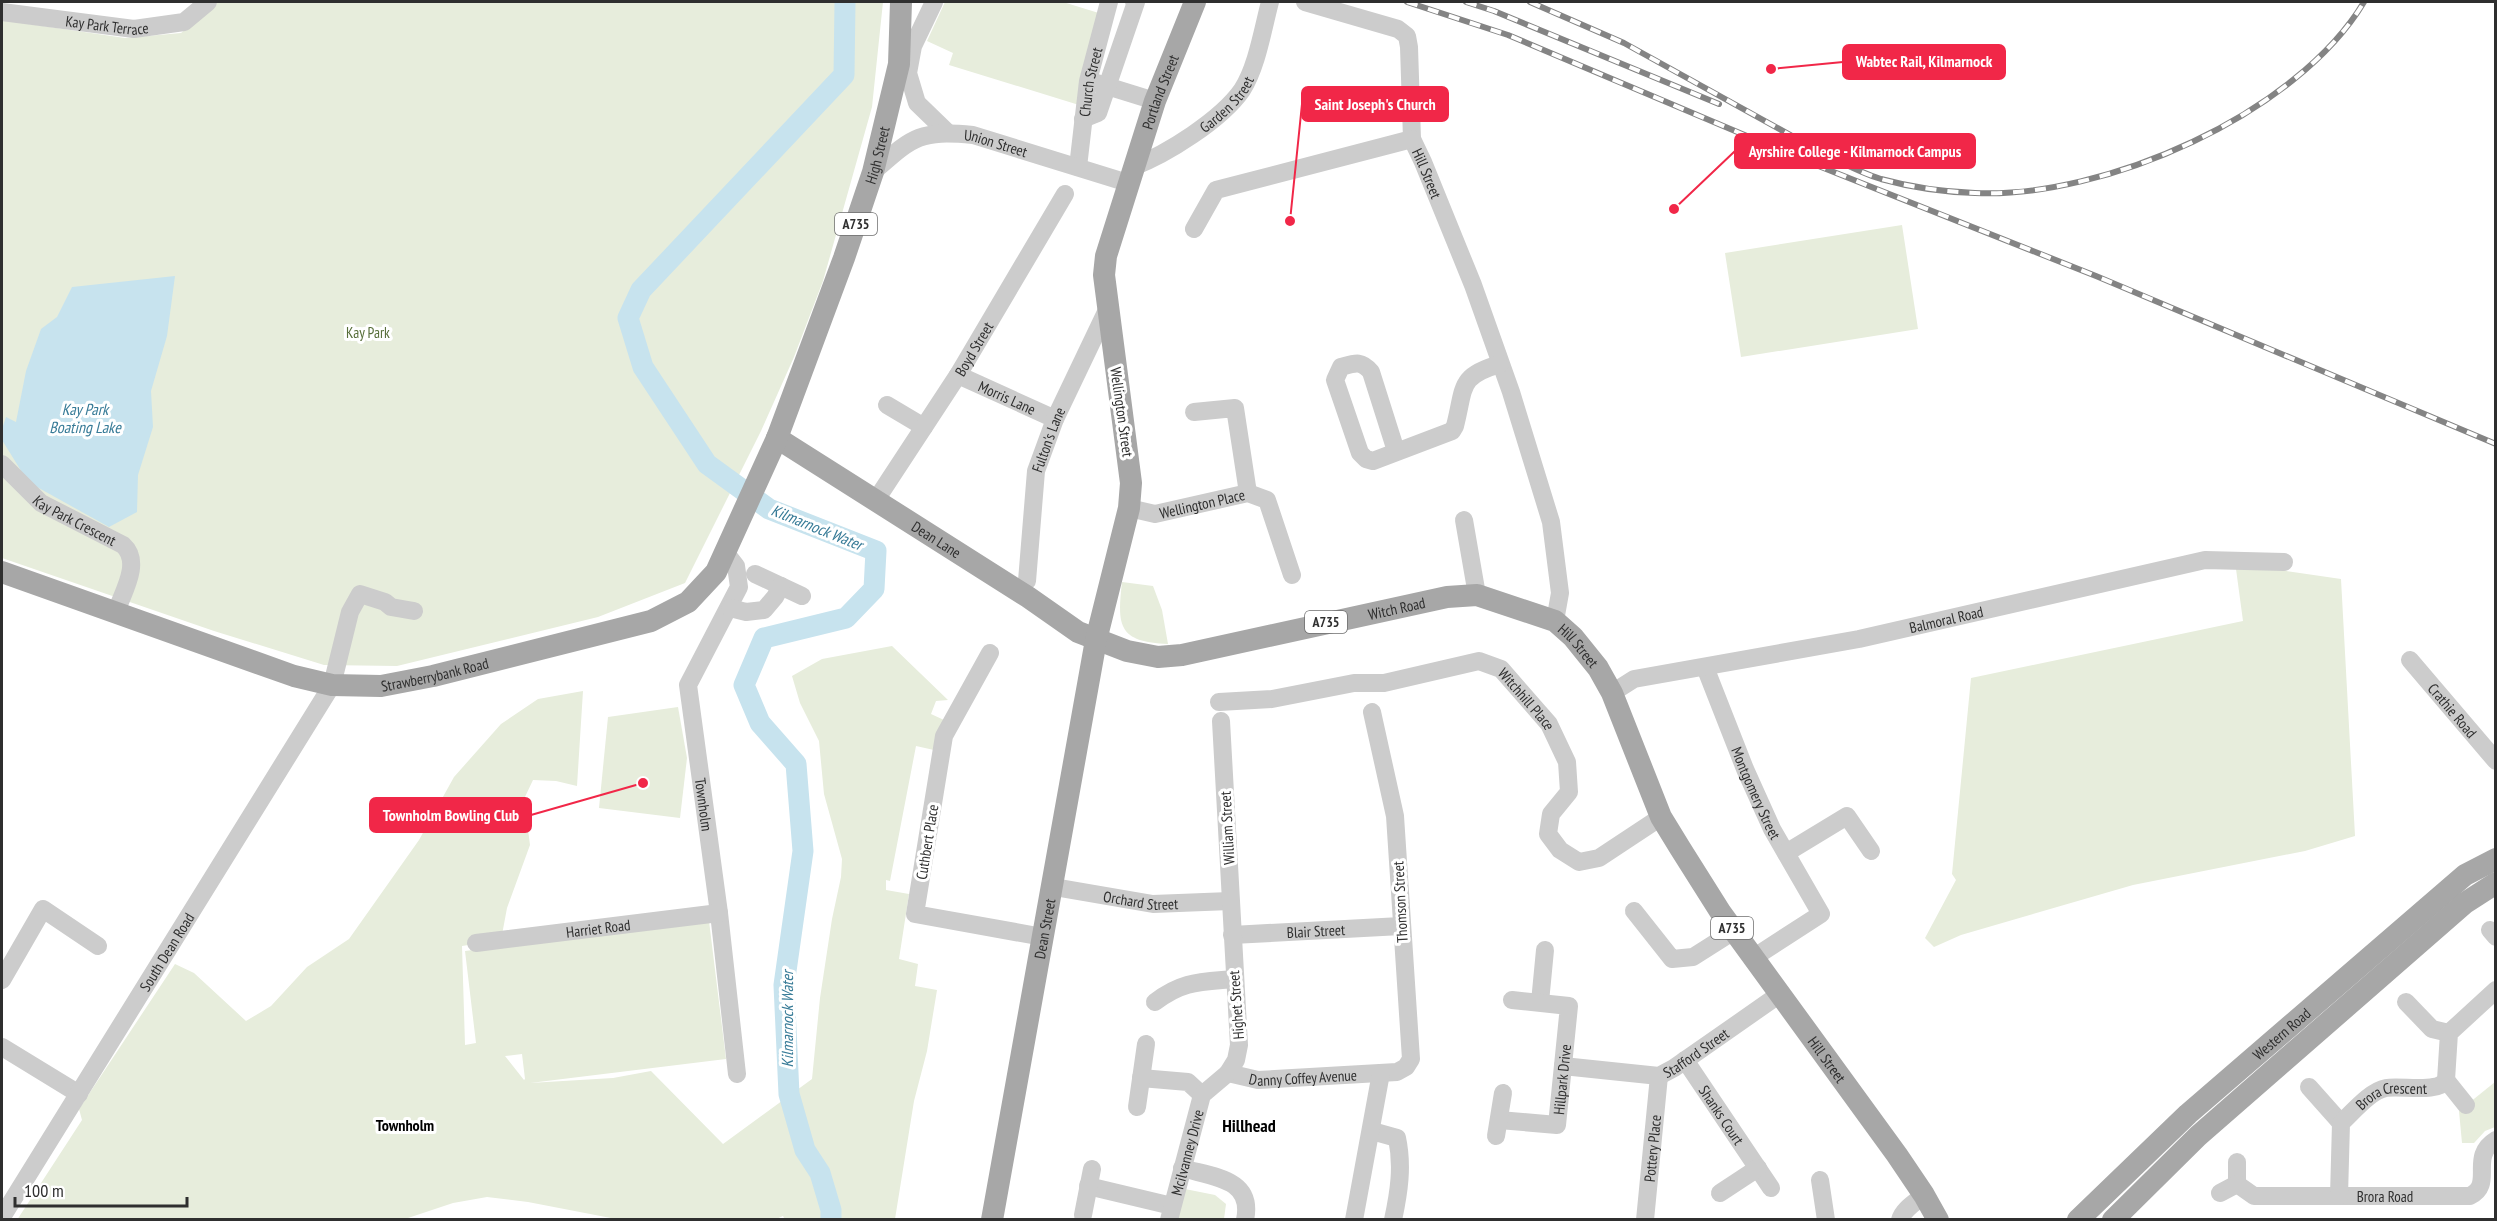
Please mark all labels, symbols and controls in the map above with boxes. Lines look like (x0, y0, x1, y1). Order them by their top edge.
street label: Kay Park Terrace (65, 11, 150, 39)
street label: Church Street (1074, 45, 1106, 118)
callout: Wabtec Rail, Kilmarnock (1843, 45, 2005, 79)
text: Wabtec Rail, Kilmarnock (1855, 51, 1993, 71)
street label: Portland Street (1137, 52, 1182, 131)
street label: Garden Street (1196, 73, 1258, 136)
callout: Saint Joseph's Church (1302, 87, 1448, 121)
text: Saint Joseph's Church (1314, 94, 1436, 114)
street label: High Street (860, 124, 893, 186)
street label: Union Street (964, 125, 1030, 161)
callout: Ayrshire College - Kilmarnock Campus (1735, 134, 1975, 168)
text: Ayrshire College - Kilmarnock Campus (1748, 141, 1962, 161)
street label: Hill Street (1408, 145, 1446, 201)
road number: A735 (835, 213, 877, 235)
street label: Boyd Street (950, 318, 997, 379)
park label: Kay Park (346, 323, 390, 342)
street label: Wellington Street (1106, 366, 1138, 458)
street label: Morris Lane (976, 376, 1039, 418)
water label: Kay Park Boating Lake (49, 399, 122, 437)
street label: Fulton's Lane (1027, 404, 1069, 475)
street label: Wellington Place (1158, 485, 1247, 522)
street label: Kay Park Crescent (29, 491, 119, 549)
water label: Kilmarnock Water (768, 500, 868, 555)
street label: Dean Lane (908, 516, 965, 562)
street label: Witch Road (1366, 593, 1427, 624)
street label: Balmoral Road (1907, 601, 1985, 637)
road number: A735 (1305, 611, 1347, 633)
street label: Hill Street (1554, 619, 1603, 671)
street label: Strawberrybank Road (379, 653, 490, 695)
street label: Witchhill Place (1494, 663, 1560, 733)
street label: Crathie Road (2424, 679, 2481, 741)
street label: Montgomery Street (1728, 744, 1785, 843)
street label: Townholm (691, 777, 717, 832)
street label: William Street (1216, 791, 1238, 865)
callout: Townholm Bowling Club (370, 798, 531, 832)
street label: Cuthbert Place (912, 803, 942, 881)
text: Townholm Bowling Club (383, 805, 519, 825)
street label: Thomson Street (1388, 861, 1412, 943)
street label: Orchard Street (1102, 886, 1179, 913)
street label: Dean Street (1030, 897, 1059, 960)
street label: South Dean Road (135, 909, 198, 995)
street label: Harriet Road (565, 915, 631, 941)
road number: A735 (1711, 917, 1753, 939)
street label: Blair Street (1286, 919, 1345, 942)
water label: Kilmarnock Water (777, 968, 797, 1067)
street label: Highet Street (1224, 970, 1248, 1040)
street label: Western Road (2248, 1003, 2314, 1064)
street label: Stafford Street (1660, 1023, 1732, 1082)
street label: Hill Street (1804, 1032, 1851, 1086)
street label: Hillpark Drive (1549, 1043, 1575, 1116)
street label: Danny Coffey Avenue (1247, 1065, 1357, 1090)
street label: Brora Crescent (2351, 1078, 2427, 1114)
street label: Shanks Court (1695, 1081, 1749, 1148)
street label: Mcilvanney Drive (1166, 1107, 1207, 1197)
district label: Hillhead (1222, 1114, 1276, 1137)
street label: Pottery Place (1639, 1114, 1665, 1183)
district label: Townholm (376, 1115, 434, 1135)
scale bar (15, 1170, 188, 1208)
text: 100 m (24, 1179, 64, 1202)
street label: Brora Road (2357, 1187, 2413, 1206)

